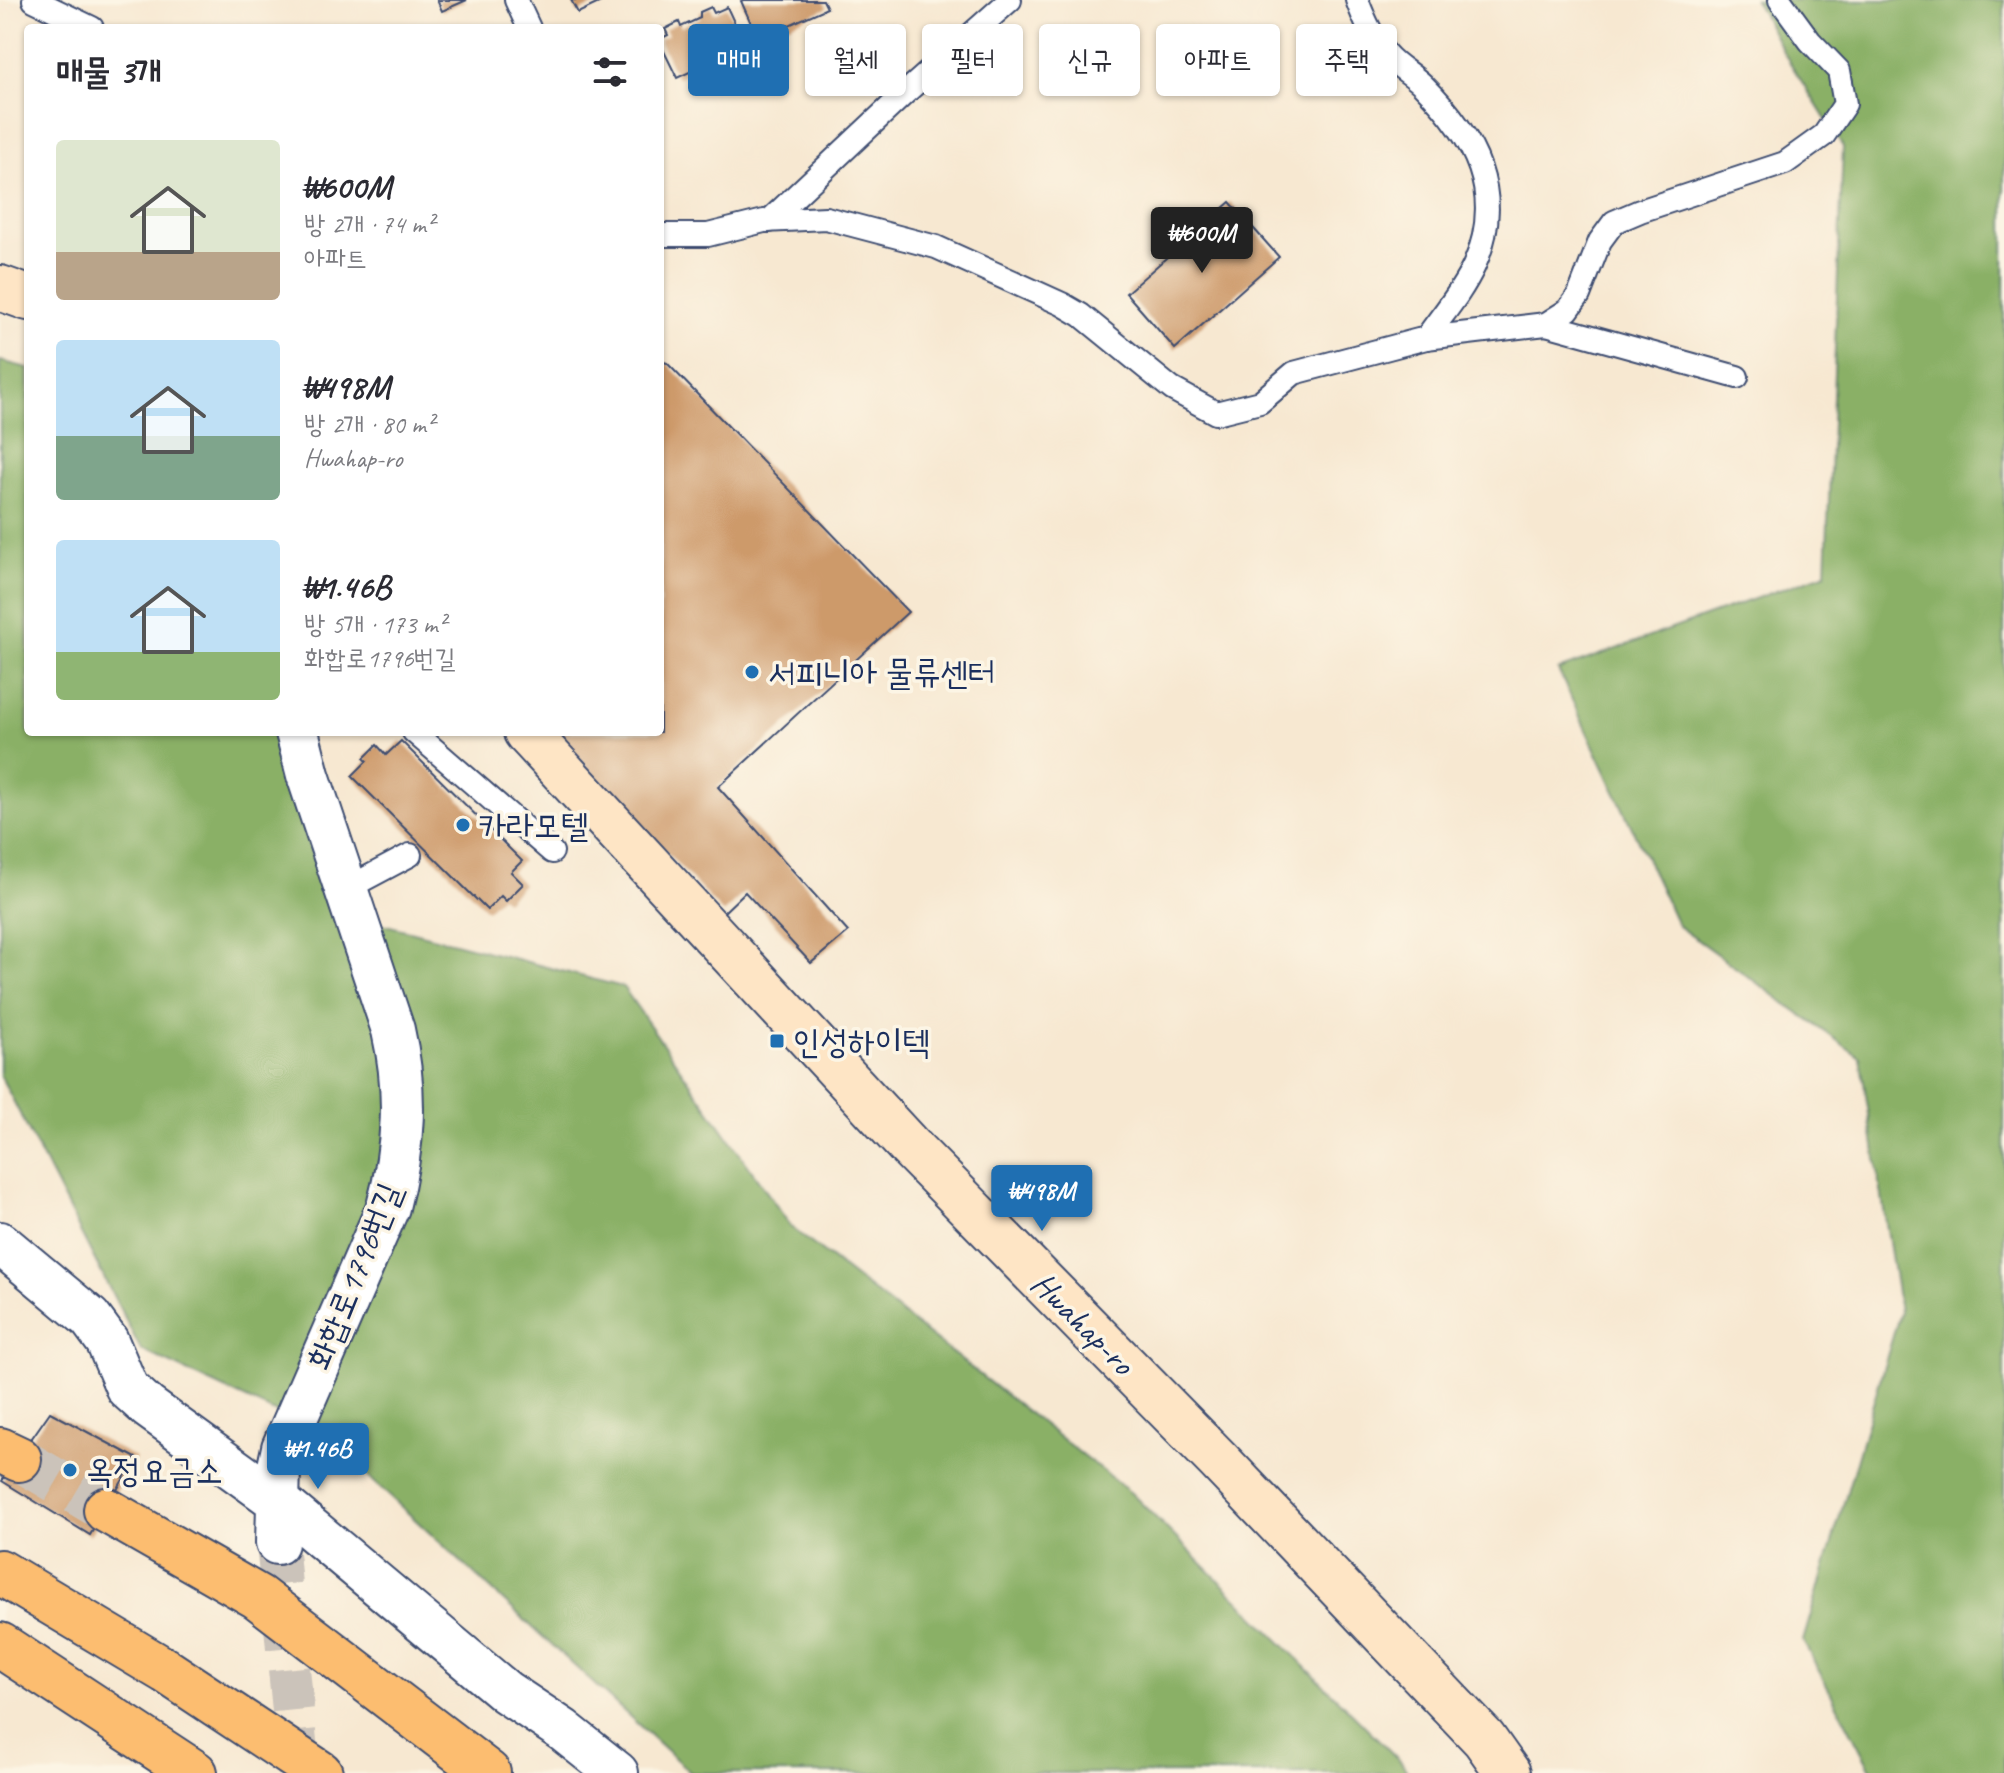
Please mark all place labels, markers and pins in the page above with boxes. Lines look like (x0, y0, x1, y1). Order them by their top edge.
pin: ₩600M (1146, 207, 1258, 275)
place label: 서피니아 물류센터 (768, 651, 995, 694)
marker: 서피니아 물류센터 (743, 663, 761, 681)
place label: 카라모텔 (479, 804, 588, 847)
marker: 카라모텔 (454, 816, 472, 834)
place label: 인성하이텍 (793, 1020, 930, 1063)
marker: 인성하이텍 (768, 1032, 786, 1050)
pin: ₩498M (986, 1165, 1098, 1233)
pin: ₩1.46B (253, 1423, 383, 1491)
place label: 옥정요금소 (86, 1449, 223, 1492)
marker: 옥정요금소 (61, 1461, 79, 1479)

